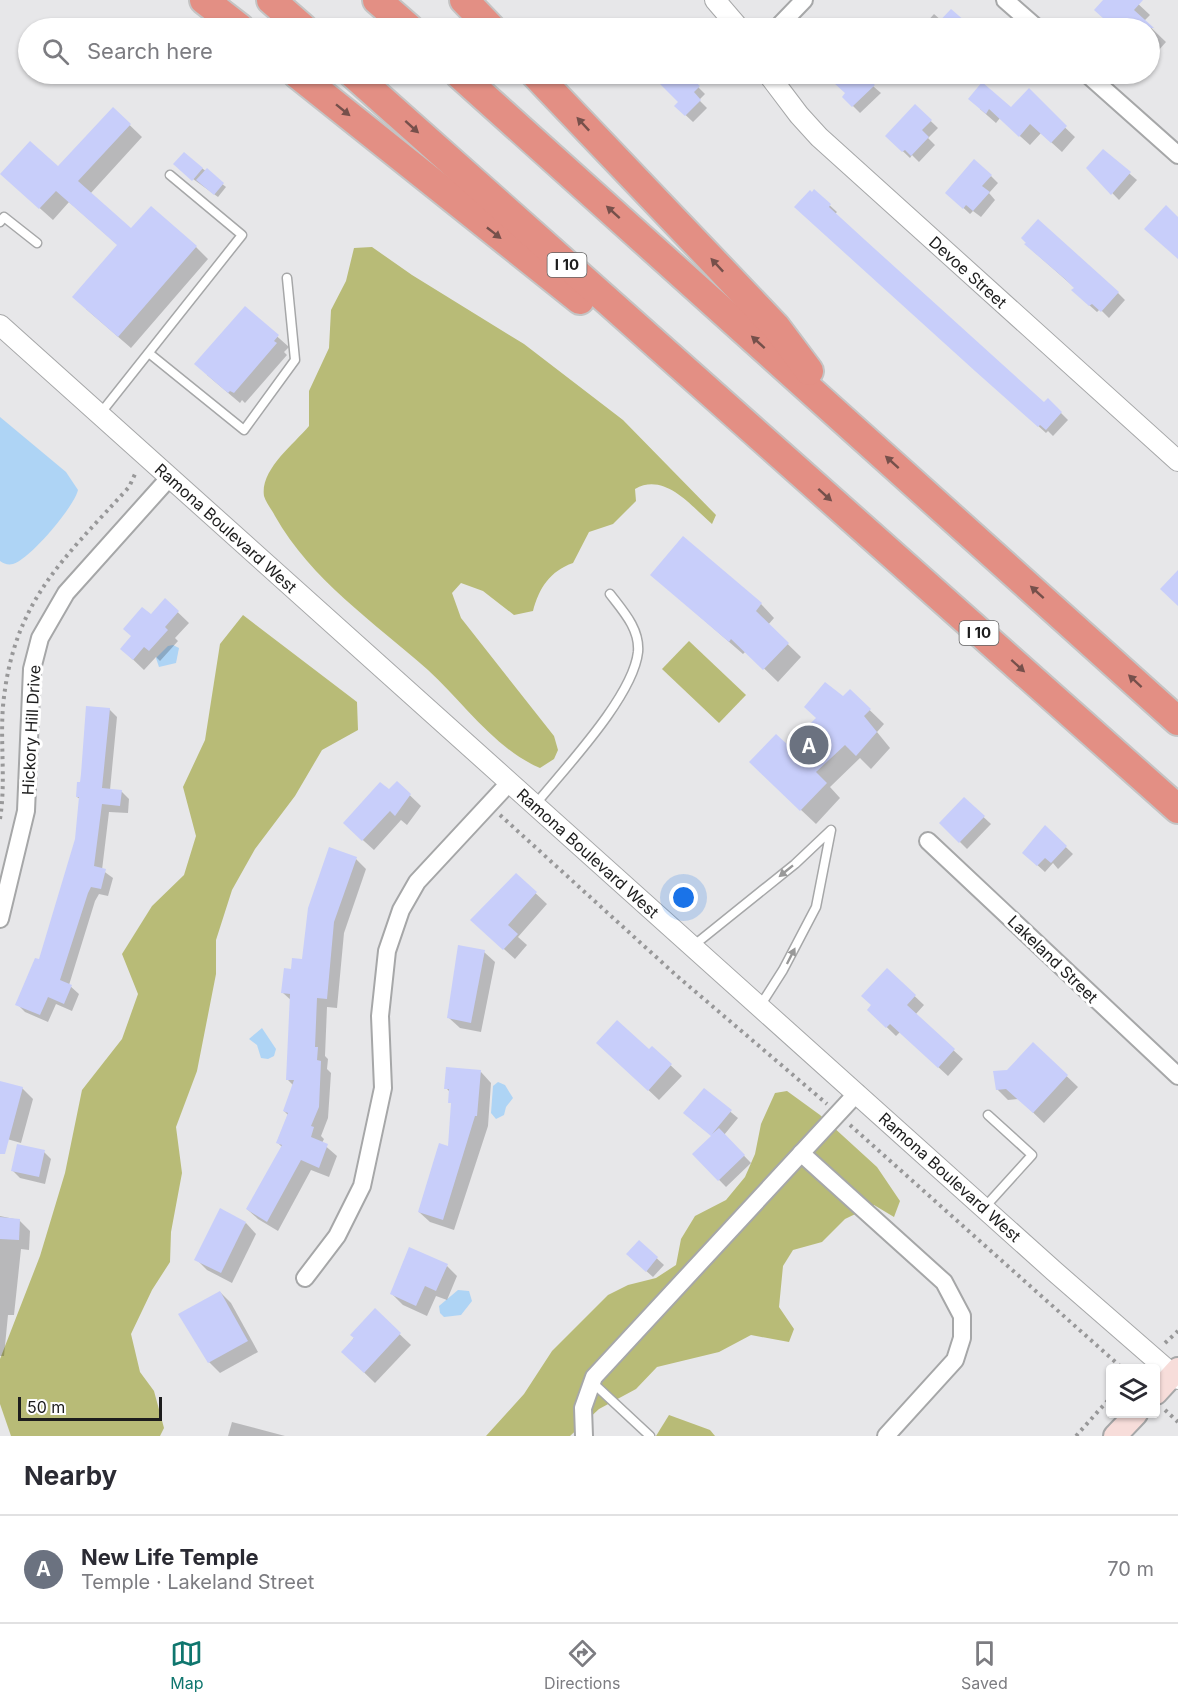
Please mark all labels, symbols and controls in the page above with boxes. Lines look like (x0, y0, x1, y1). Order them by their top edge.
search box (18, 18, 1160, 84)
icon: search (39, 35, 72, 68)
text: Search here (87, 38, 213, 64)
one-way arrow (335, 104, 350, 116)
one-way arrow (576, 116, 590, 131)
one-way arrow (405, 120, 420, 134)
one-way arrow (606, 205, 620, 219)
one-way arrow (486, 227, 502, 239)
street label: Devoe Street (925, 232, 1011, 312)
road number: I 10 (548, 253, 586, 277)
one-way arrow (711, 258, 724, 273)
one-way arrow (751, 336, 766, 349)
one-way arrow (884, 455, 899, 469)
street label: Ramona Boulevard West (151, 459, 301, 597)
one-way arrow (817, 488, 832, 502)
one-way arrow (1030, 586, 1045, 599)
road number: I 10 (960, 621, 998, 645)
one-way arrow (1010, 659, 1025, 673)
street label: Hickory Hill Drive (18, 664, 44, 796)
one-way arrow (1128, 675, 1143, 688)
pin: A (790, 722, 828, 768)
street label: Ramona Boulevard West (513, 784, 663, 922)
one-way arrow (779, 864, 794, 877)
your location (669, 883, 698, 912)
street label: Lakeland Street (1004, 911, 1102, 1007)
one-way arrow (786, 947, 796, 964)
street label: Ramona Boulevard West (875, 1108, 1025, 1246)
map controls (1106, 1364, 1160, 1418)
button: layers (1106, 1364, 1160, 1418)
scale bar (18, 1394, 162, 1422)
text: 50 m (27, 1397, 65, 1417)
text: Nearby (24, 1460, 117, 1491)
text: New Life Temple (81, 1544, 259, 1570)
text: A (36, 1557, 51, 1581)
text: 70 m (1107, 1557, 1154, 1581)
text: Temple · Lakeland Street (81, 1570, 314, 1594)
tab: Map (170, 1637, 204, 1693)
tab: Directions (544, 1637, 620, 1693)
tab: Saved (961, 1637, 1008, 1693)

